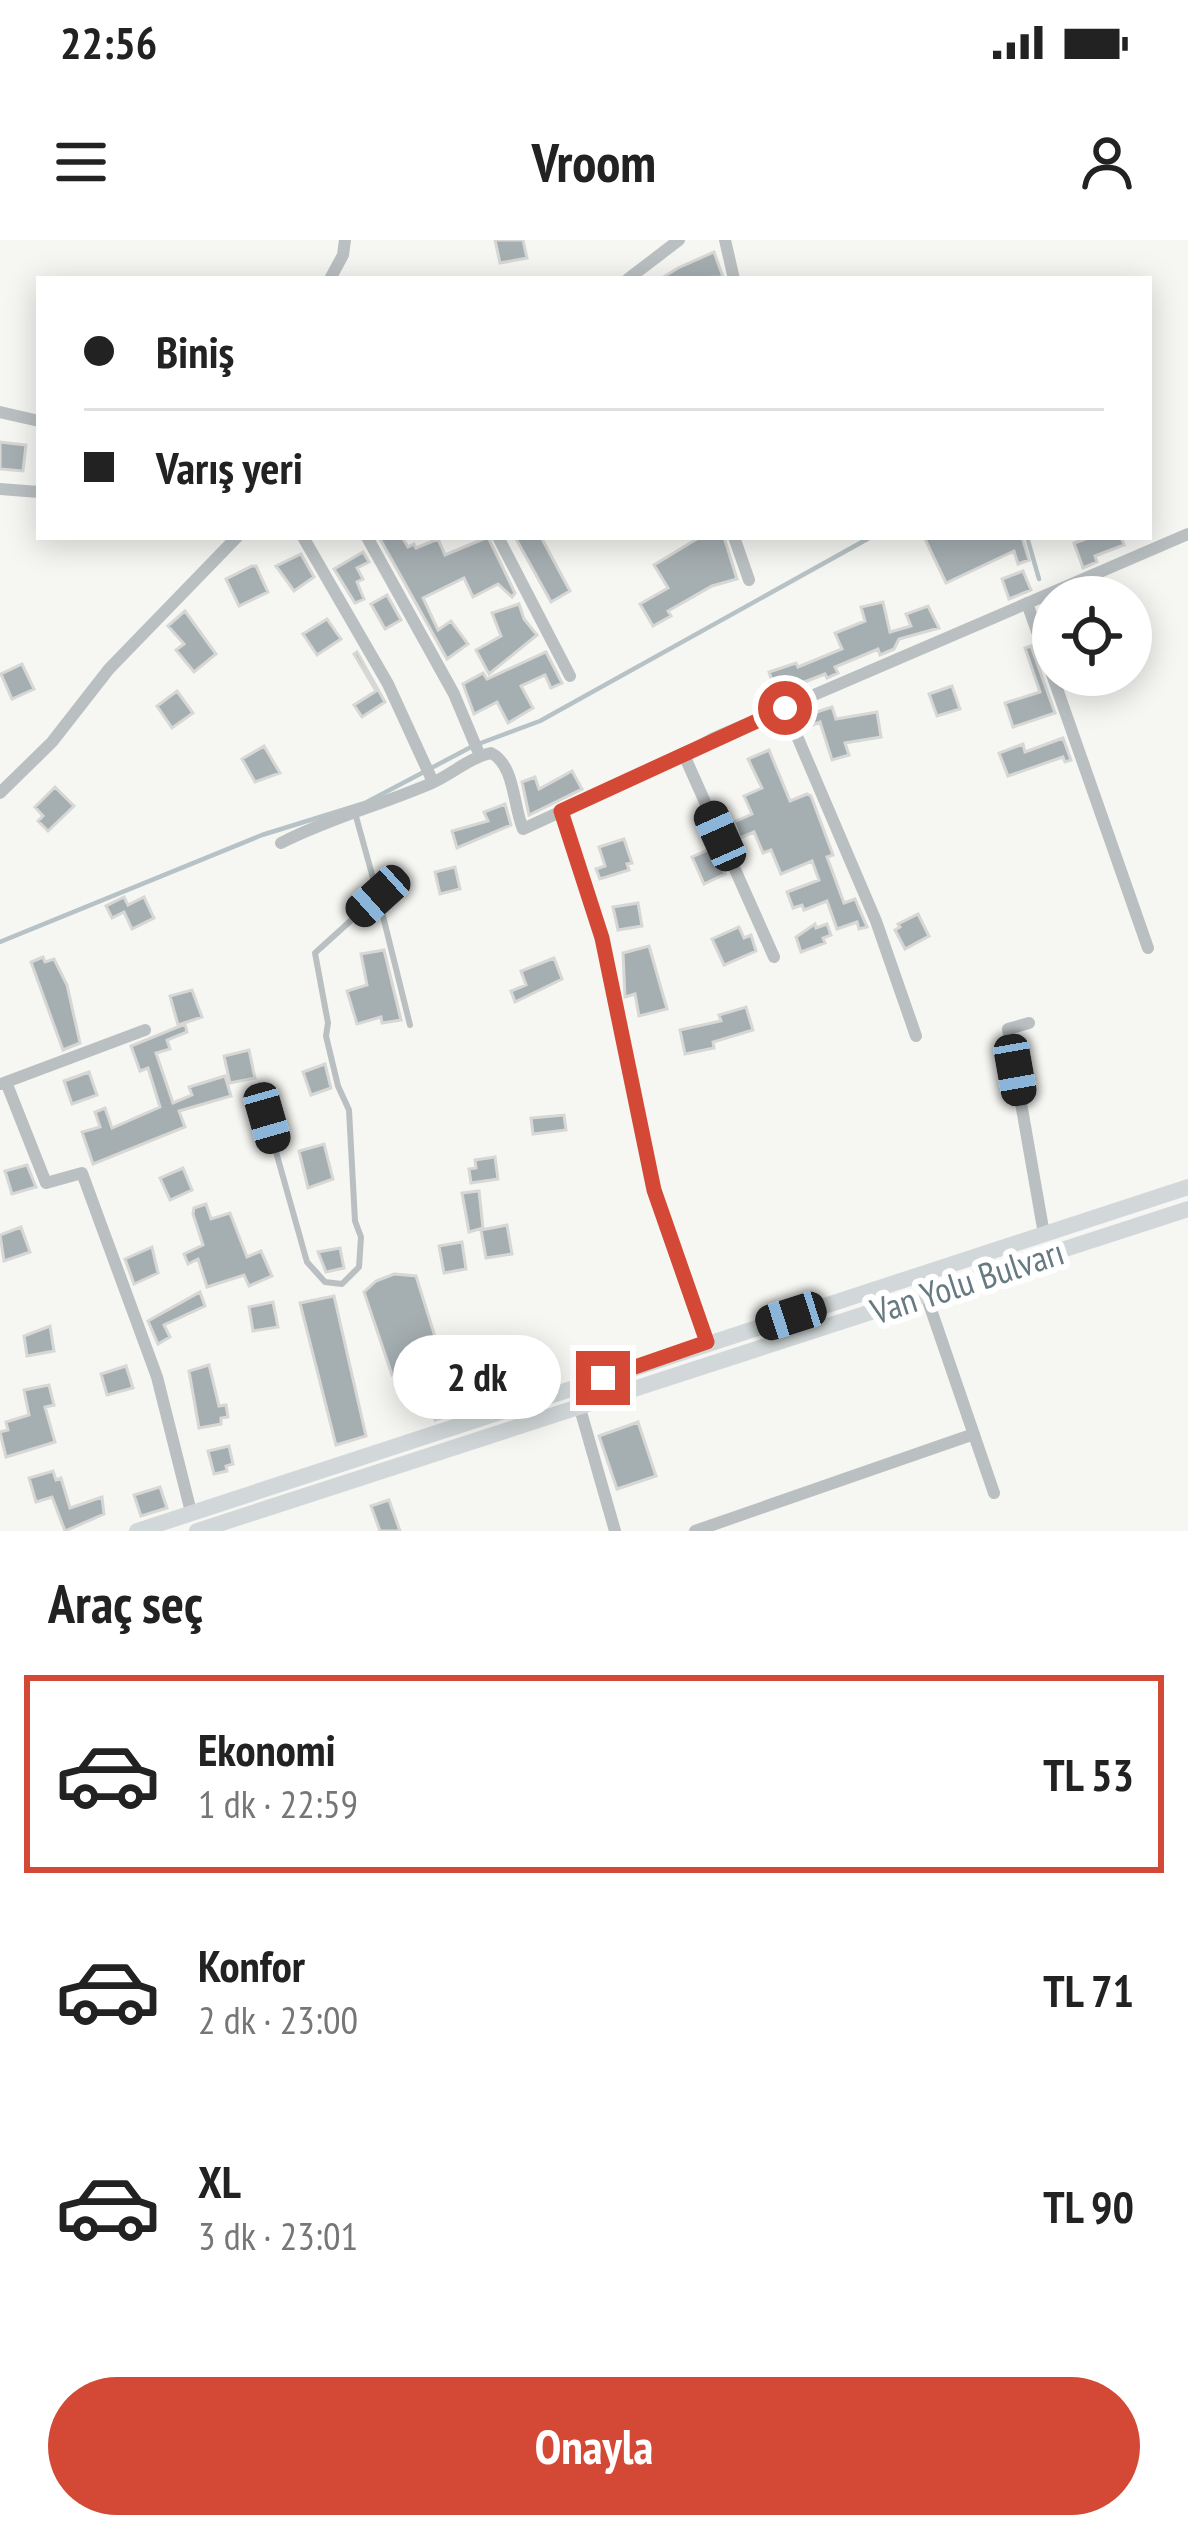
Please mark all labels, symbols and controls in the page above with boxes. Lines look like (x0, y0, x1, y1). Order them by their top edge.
text: 22:56 (60, 13, 157, 71)
text: Vroom (532, 127, 656, 197)
icon: menu (48, 129, 114, 195)
icon: person (1074, 129, 1140, 195)
text: Biniş (156, 322, 234, 380)
text: Varış yeri (156, 438, 303, 496)
map controls (1032, 576, 1152, 696)
button: locate (1032, 576, 1152, 696)
route start (758, 681, 812, 735)
car (689, 796, 751, 876)
car (339, 859, 417, 933)
car (991, 1031, 1039, 1109)
car (240, 1078, 294, 1158)
street label: Van Yolu Bulvarı (864, 1228, 1069, 1335)
car (751, 1288, 831, 1344)
callout: 2 dk (393, 1336, 561, 1420)
text: 2 dk (447, 1351, 507, 1402)
route end (576, 1351, 630, 1405)
text: Araç seç (48, 1568, 203, 1638)
icon: car (54, 1720, 162, 1828)
text: Ekonomi (198, 1720, 336, 1778)
text: TL 53 (1043, 1745, 1134, 1803)
text: 1 dk · 22:59 (198, 1778, 358, 1829)
icon: car (54, 1936, 162, 2044)
text: Konfor (198, 1936, 305, 1994)
text: TL 71 (1043, 1961, 1134, 2019)
text: 2 dk · 23:00 (198, 1994, 358, 2045)
icon: car (54, 2152, 162, 2260)
text: XL (198, 2152, 241, 2210)
text: TL 90 (1043, 2177, 1134, 2235)
text: 3 dk · 23:01 (198, 2210, 358, 2261)
button: Onayla (48, 2377, 1140, 2515)

